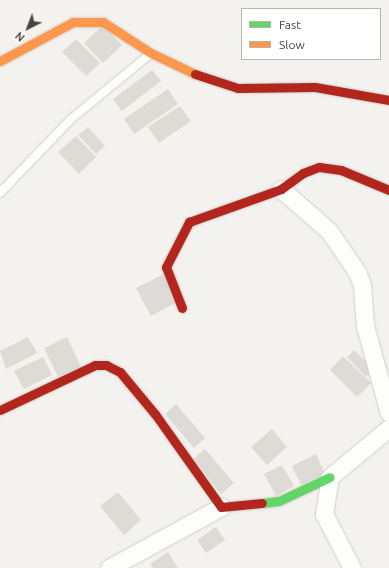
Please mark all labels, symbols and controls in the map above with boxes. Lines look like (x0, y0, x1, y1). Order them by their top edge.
north arrow (8, 8, 48, 48)
legend (241, 8, 381, 60)
text: Fast (279, 18, 301, 31)
text: N (13, 30, 27, 44)
text: Slow (279, 38, 305, 51)

